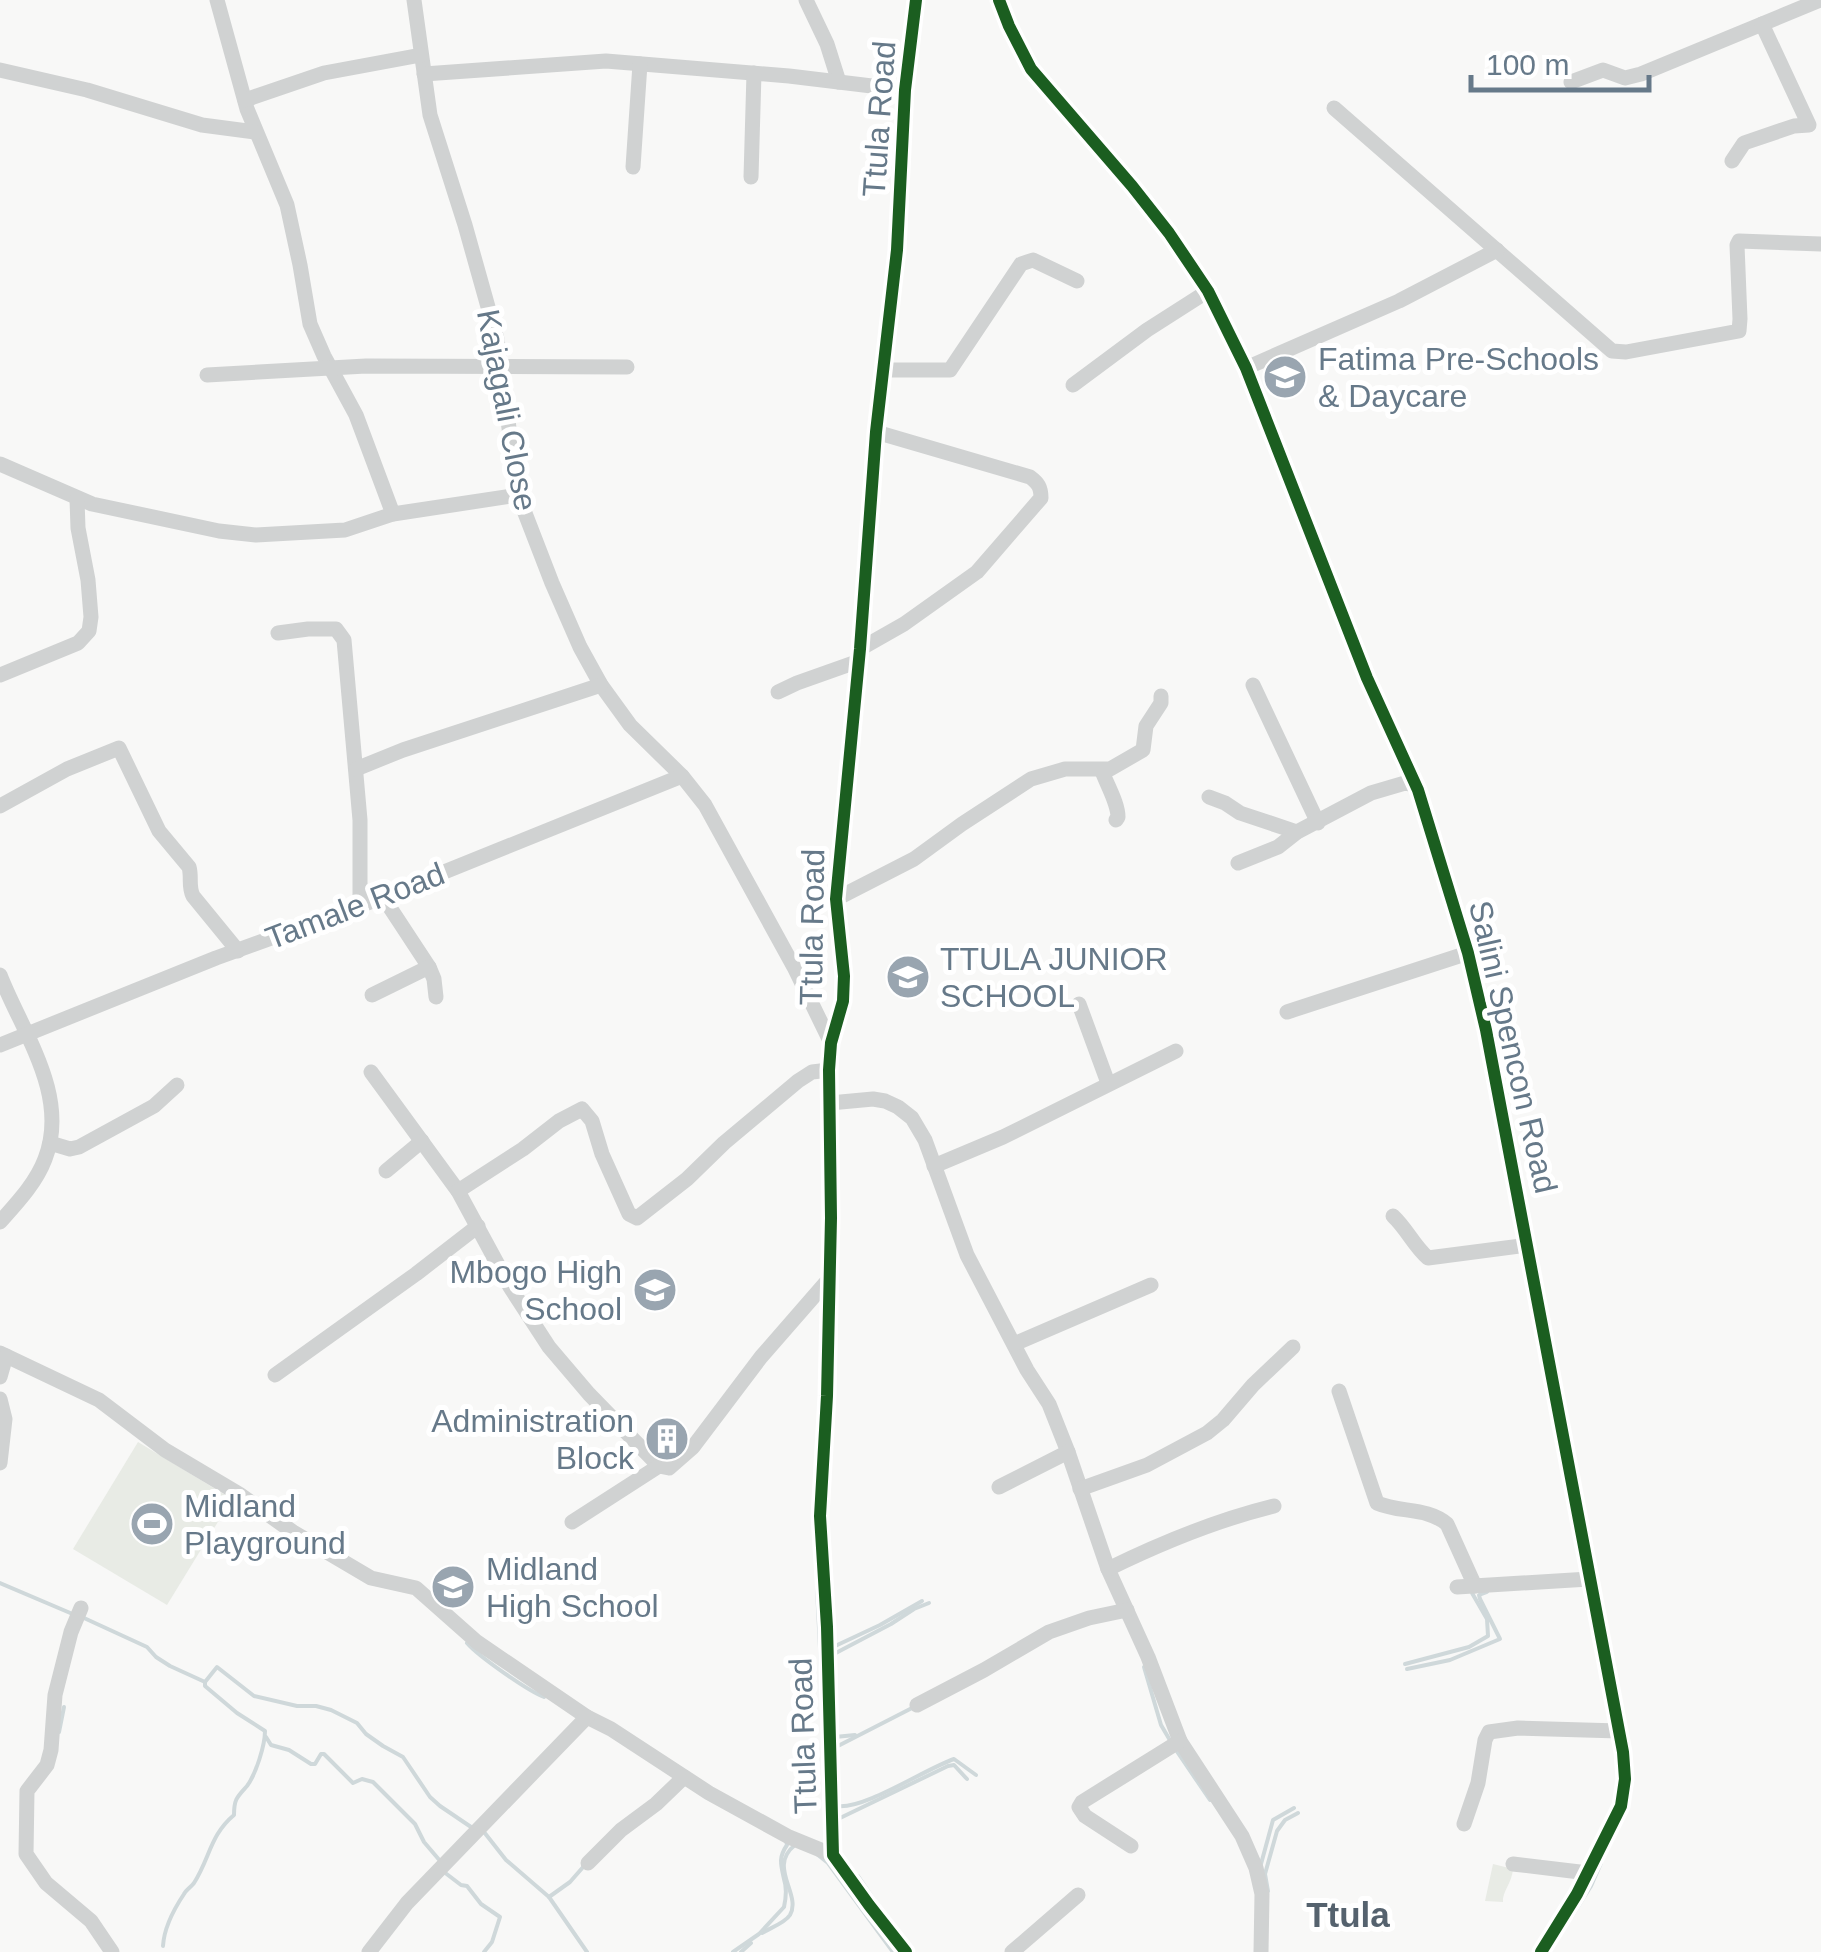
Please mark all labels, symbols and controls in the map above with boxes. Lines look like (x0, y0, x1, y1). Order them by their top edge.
scale bar (1471, 30, 1648, 92)
street label: Ttula Road (856, 40, 902, 198)
text: 100 m (1486, 48, 1569, 81)
street label: Kajagali Close (470, 306, 544, 514)
place label: Fatima Pre-Schools & Daycare (1318, 341, 1599, 414)
school or university icon: Fatima Pre-Schools & Daycare (1262, 354, 1308, 400)
street label: Ttula Road (793, 848, 831, 1006)
street label: Tamale Road (261, 855, 449, 957)
street label: Salini Spencon Road (1462, 897, 1564, 1197)
place label: TTULA JUNIOR SCHOOL (940, 941, 1168, 1014)
school or university icon: TTULA JUNIOR SCHOOL (885, 954, 931, 1000)
place label: Mbogo High School (449, 1254, 622, 1327)
school or university icon: Mbogo High School (632, 1267, 678, 1313)
place label: Administration Block (431, 1403, 635, 1476)
building icon: Administration Block (644, 1416, 690, 1462)
place label: Midland Playground (184, 1488, 346, 1561)
sports icon: Midland Playground (129, 1501, 175, 1547)
place label: Midland High School (486, 1551, 659, 1624)
school or university icon: Midland High School (430, 1564, 476, 1610)
street label: Ttula Road (782, 1657, 824, 1815)
district label: Ttula (1306, 1895, 1390, 1934)

